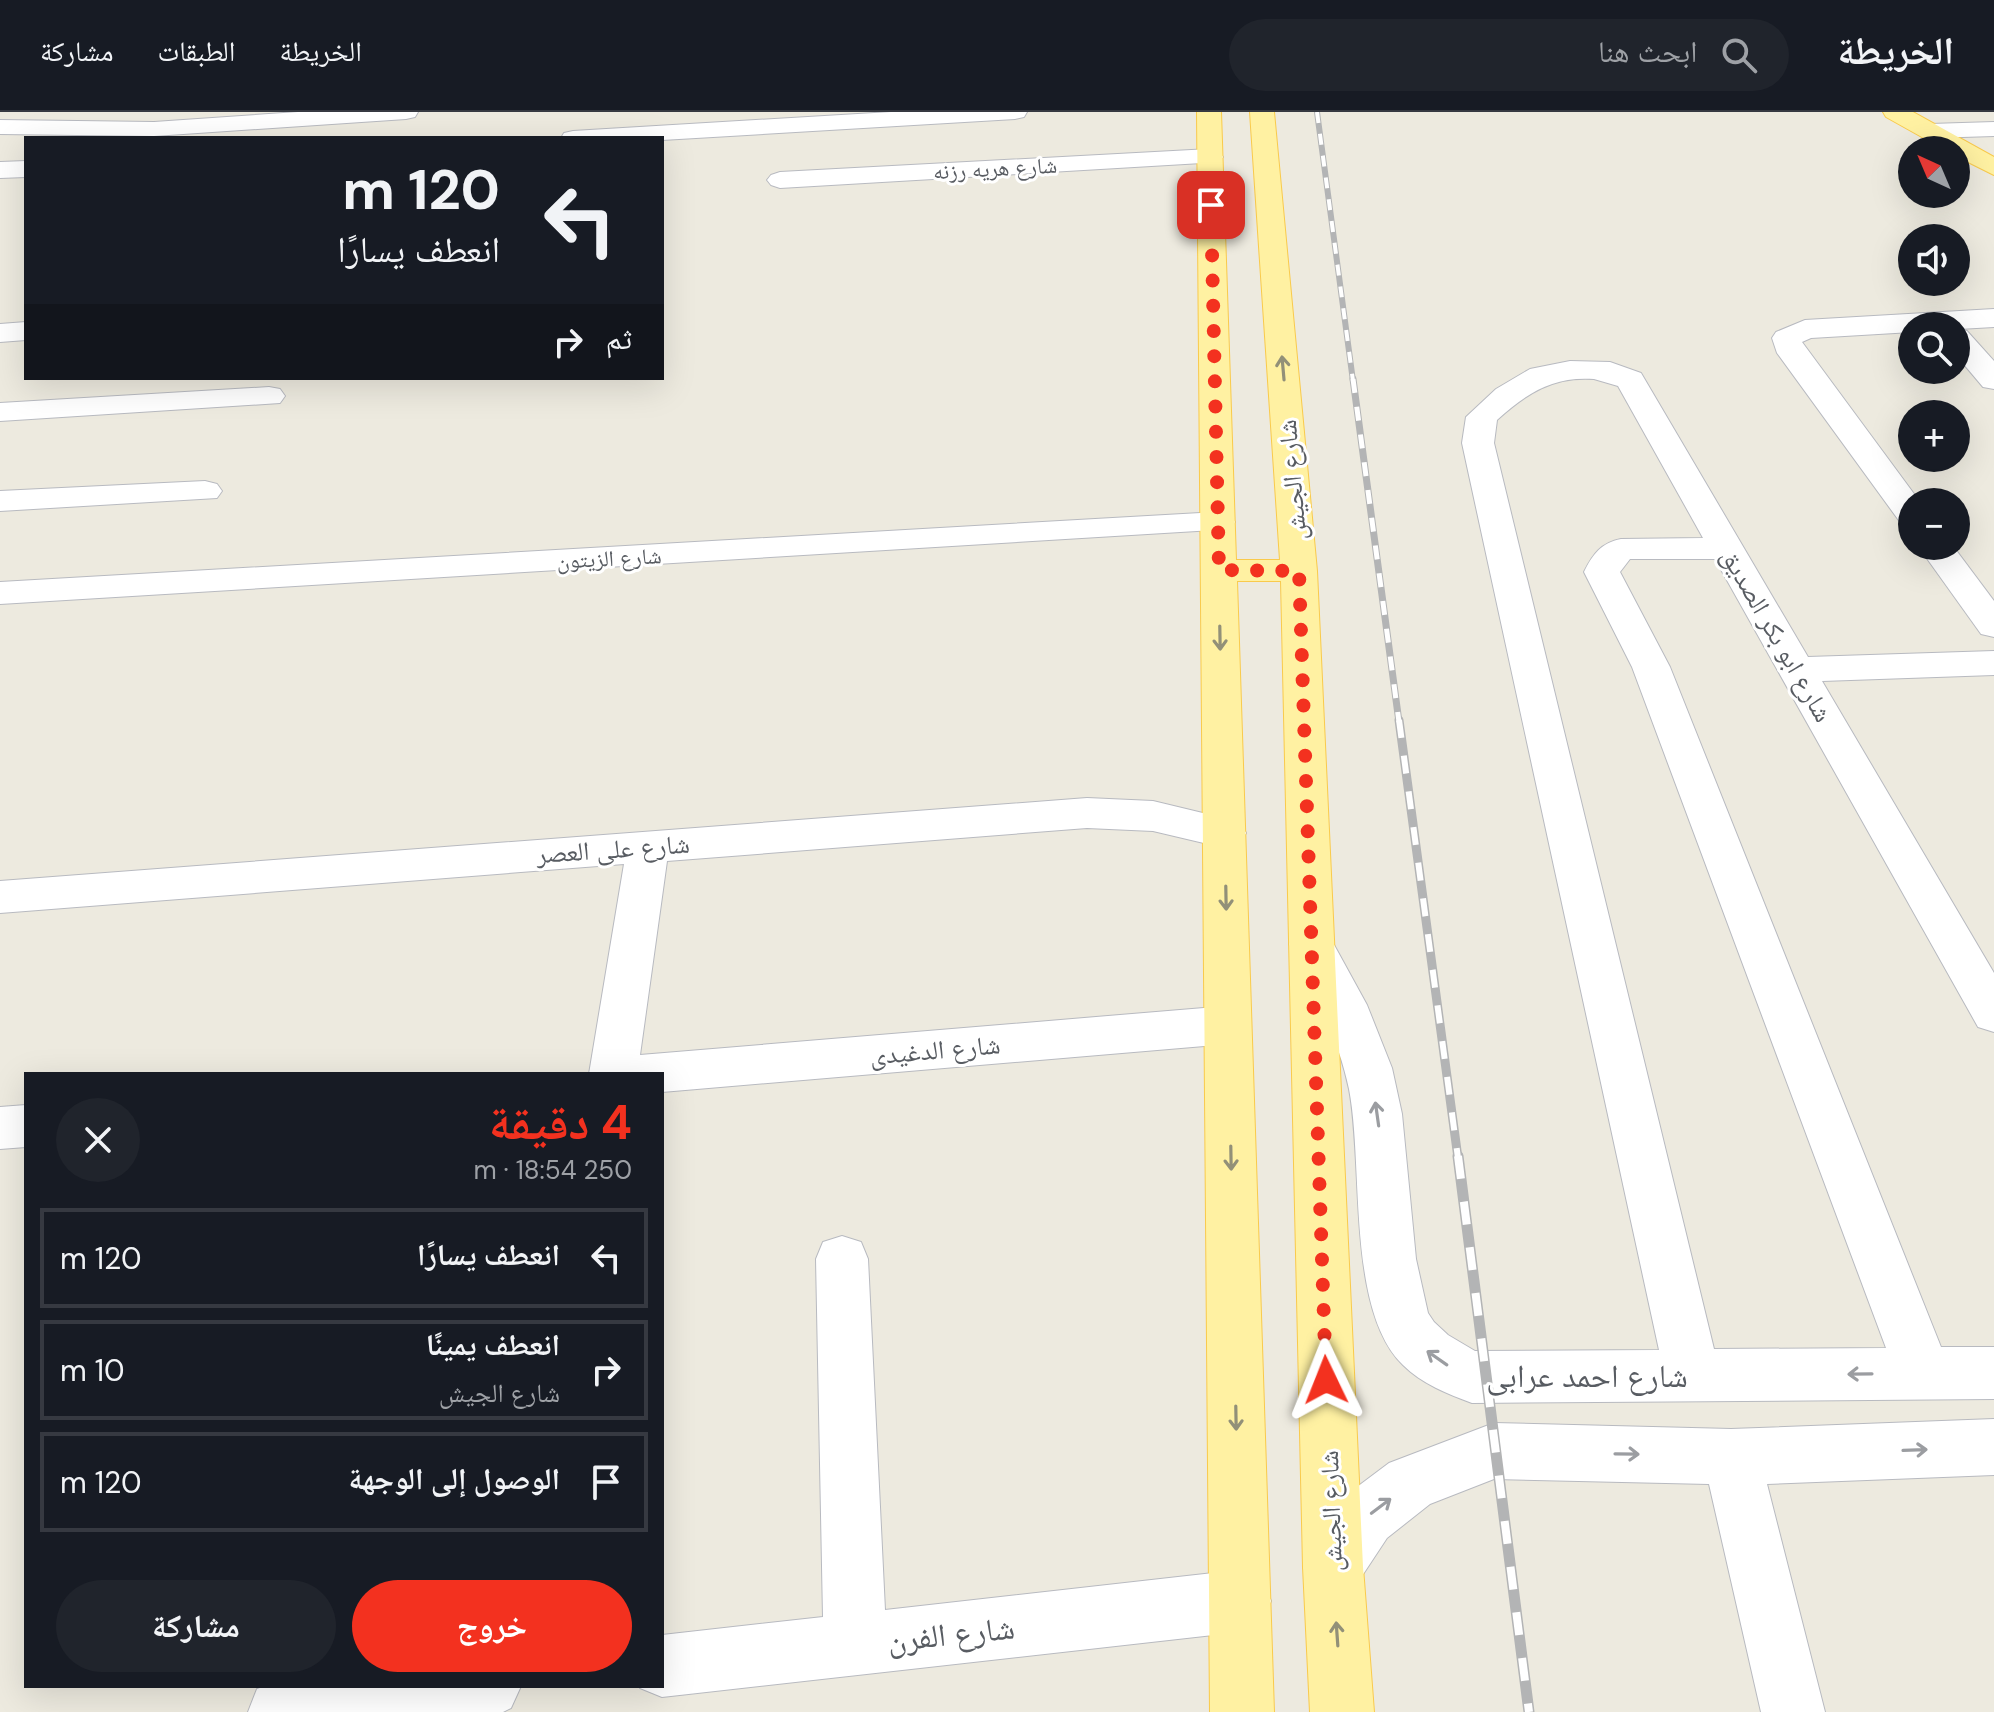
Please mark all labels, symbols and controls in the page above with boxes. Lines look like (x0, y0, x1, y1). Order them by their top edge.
search box (1229, 19, 1789, 91)
text: الخريطة (1837, 26, 1954, 76)
text: ابحث هنا (1598, 32, 1697, 71)
text: مشاركة (40, 33, 114, 70)
text: الطبقات (158, 33, 235, 70)
text: الخريطة (279, 33, 362, 70)
icon: search (1717, 33, 1761, 77)
north arrow (1898, 136, 1970, 208)
map controls (1898, 136, 1970, 560)
street label: شارع هريه رزنه (932, 151, 1058, 186)
text: 120 m (342, 153, 500, 226)
icon: left (528, 168, 632, 272)
pin (1177, 171, 1245, 239)
icon: arrive (1189, 183, 1233, 227)
button: sound (1898, 224, 1970, 296)
text: انعطف يسارًا (337, 226, 500, 273)
button: search (1898, 312, 1970, 384)
text: ثم (606, 319, 632, 358)
icon: right (546, 320, 590, 364)
one-way arrow (1275, 355, 1290, 381)
button: + (1898, 400, 1970, 472)
street label: شارع الجيش (1270, 418, 1314, 542)
button: − (1898, 488, 1970, 560)
street label: شارع الزيتون (556, 541, 662, 576)
street label: شارع ابو بكر الصديق (1713, 542, 1841, 728)
one-way arrow (1213, 624, 1228, 651)
street label: شارع على العصر (534, 827, 691, 871)
one-way arrow (1218, 884, 1234, 911)
street label: شارع الدغيدى (868, 1027, 1002, 1073)
text: 4 دقيقة (489, 1091, 632, 1154)
button: close (56, 1098, 140, 1182)
one-way arrow (1369, 1102, 1384, 1127)
one-way arrow (1223, 1144, 1239, 1171)
text: 250 m · 18:54 (473, 1153, 632, 1187)
text: انعطف يسارًا (417, 1235, 560, 1274)
icon: left (584, 1236, 628, 1280)
text: 120 m (60, 1239, 142, 1278)
text: انعطف يمينًا (426, 1325, 560, 1364)
position arrow (1284, 1338, 1368, 1422)
icon: right (584, 1348, 628, 1392)
one-way arrow (1427, 1350, 1448, 1367)
text: 10 m (60, 1351, 125, 1390)
street label: شارع احمد عرابى (1486, 1355, 1688, 1397)
one-way arrow (1847, 1367, 1874, 1382)
text: شارع الجيش (439, 1376, 560, 1410)
one-way arrow (1228, 1404, 1244, 1431)
one-way arrow (1901, 1442, 1928, 1457)
one-way arrow (1613, 1447, 1640, 1462)
street label: شارع الجيش (1312, 1450, 1350, 1572)
text: الوصول إلى الوجهة (349, 1459, 560, 1498)
icon: arrive (584, 1460, 628, 1504)
text: 120 m (60, 1463, 142, 1502)
one-way arrow (1369, 1497, 1391, 1514)
button: مشاركة (56, 1580, 336, 1672)
button: خروج (352, 1580, 632, 1672)
street label: شارع الفرن (885, 1606, 1017, 1662)
one-way arrow (1329, 1621, 1344, 1648)

